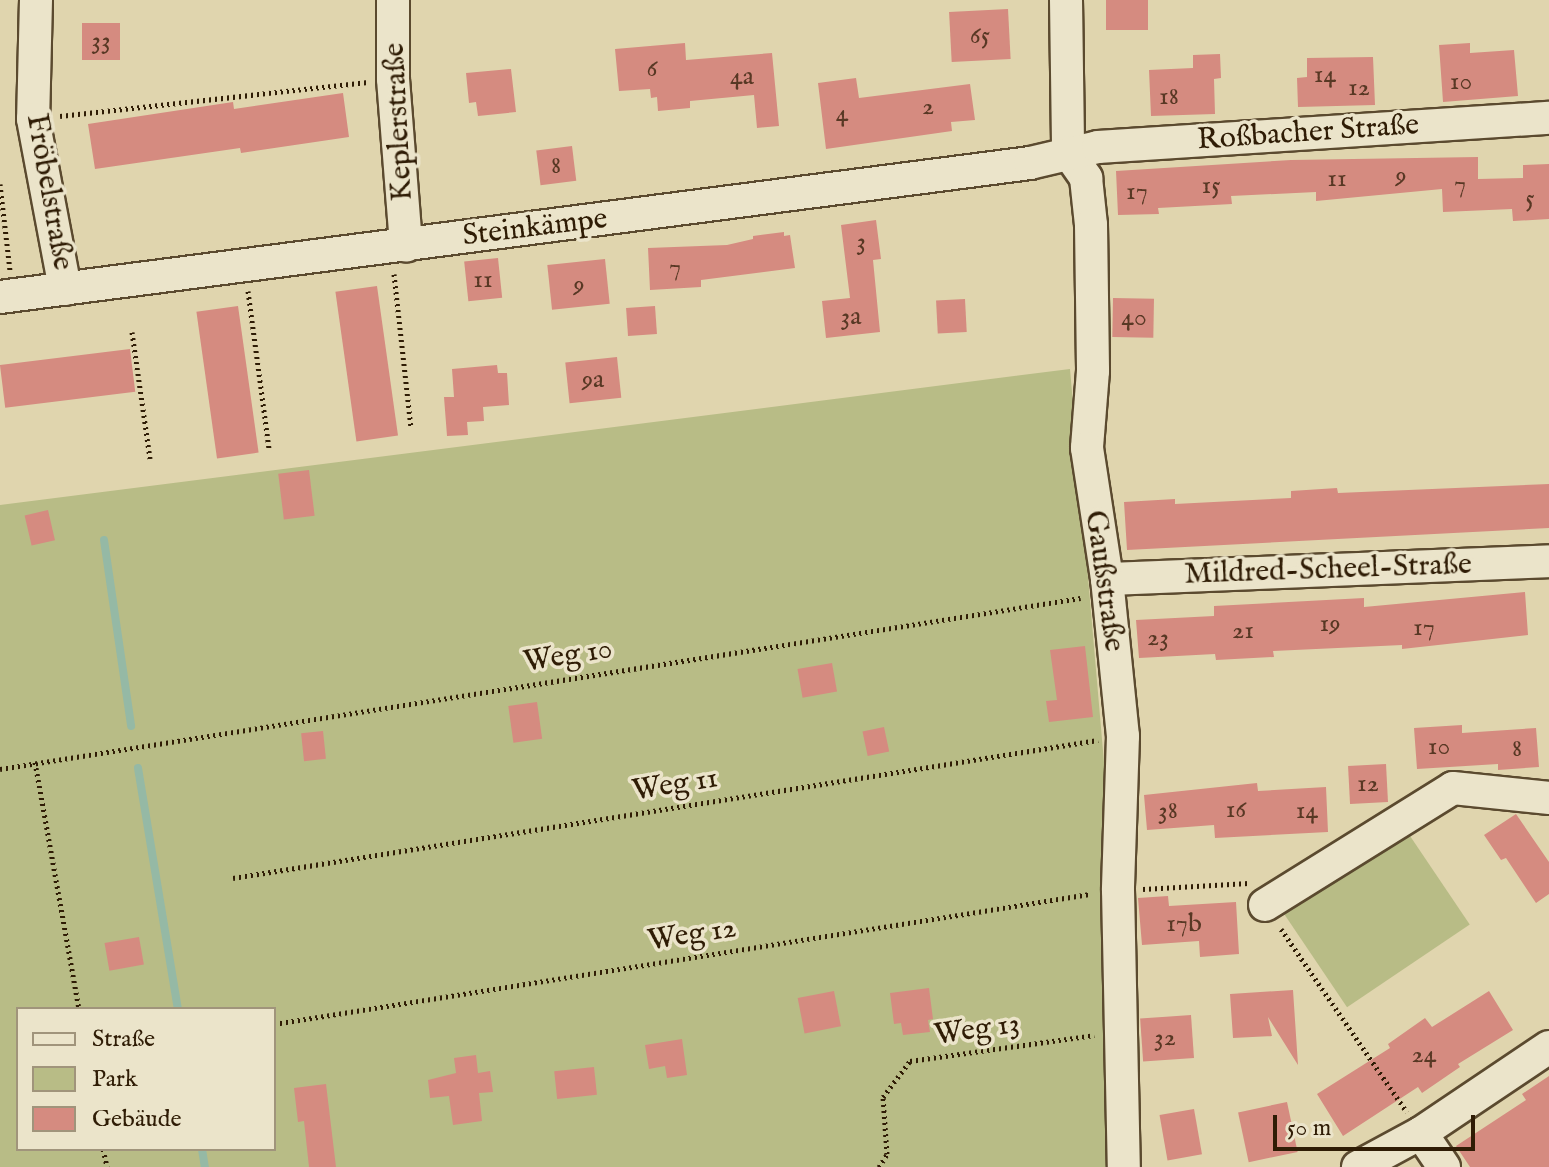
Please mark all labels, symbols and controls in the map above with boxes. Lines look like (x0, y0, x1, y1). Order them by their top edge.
house number: 65 (970, 20, 990, 52)
house number: 33 (91, 25, 111, 57)
street label: Keplerstraße (377, 42, 421, 202)
house number: 6 (647, 53, 657, 85)
house number: 14 (1314, 59, 1336, 91)
house number: 4a (730, 61, 754, 93)
house number: 10 (1450, 66, 1472, 98)
house number: 12 (1348, 72, 1370, 104)
house number: 18 (1159, 81, 1179, 113)
house number: 2 (922, 91, 934, 123)
house number: 4 (836, 98, 848, 130)
street label: Roßbacher Straße (1196, 107, 1420, 159)
street label: Fröbelstraße (18, 111, 80, 273)
house number: 8 (551, 150, 561, 182)
house number: 9 (1395, 160, 1407, 192)
house number: 11 (1327, 163, 1347, 195)
house number: 7 (1454, 169, 1466, 201)
house number: 15 (1201, 170, 1221, 202)
house number: 17 (1126, 176, 1148, 208)
house number: 5 (1525, 183, 1535, 215)
street label: Steinkämpe (461, 201, 609, 255)
house number: 3 (856, 226, 866, 258)
house number: 7 (669, 252, 681, 284)
house number: 11 (473, 264, 493, 296)
house number: 9 (573, 269, 585, 301)
house number: 3a (841, 301, 861, 333)
house number: 40 (1121, 302, 1147, 334)
house number: 9a (582, 364, 604, 396)
street label: Gaußstraße (1076, 508, 1132, 654)
street label: Mildred-Scheel-Straße (1184, 547, 1472, 593)
house number: 19 (1319, 608, 1341, 640)
house number: 17 (1413, 612, 1435, 644)
house number: 21 (1232, 615, 1254, 647)
house number: 23 (1147, 622, 1169, 654)
street label: Weg 10 (521, 631, 615, 681)
house number: 10 (1428, 731, 1450, 763)
house number: 8 (1512, 733, 1522, 765)
street label: Weg 11 (630, 760, 720, 810)
house number: 12 (1357, 768, 1379, 800)
house number: 16 (1226, 794, 1246, 826)
house number: 38 (1158, 795, 1178, 827)
house number: 14 (1296, 795, 1318, 827)
house number: 17b (1166, 908, 1202, 940)
street label: Weg 12 (645, 910, 739, 960)
street label: Weg 13 (932, 1006, 1022, 1054)
legend (16, 1007, 276, 1151)
house number: 32 (1154, 1022, 1176, 1054)
text: Straße (92, 1024, 155, 1055)
house number: 24 (1412, 1039, 1436, 1071)
text: Park (92, 1064, 138, 1095)
scale bar (1277, 1099, 1479, 1149)
text: Gebäude (92, 1104, 182, 1135)
text: 50 m (1287, 1113, 1331, 1144)

